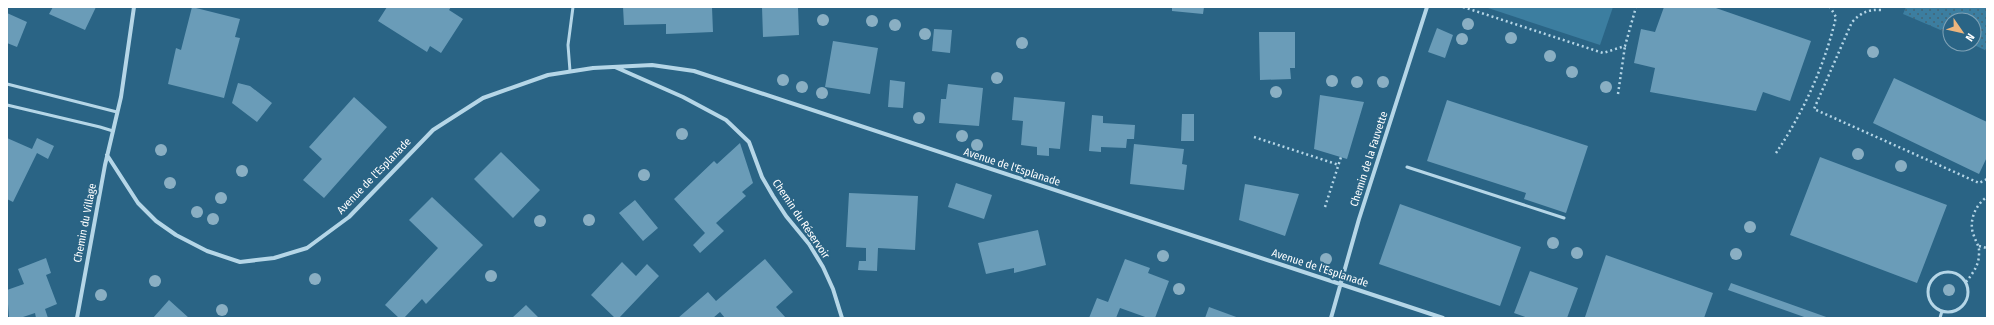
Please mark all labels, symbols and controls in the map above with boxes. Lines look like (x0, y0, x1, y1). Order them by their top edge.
north arrow (1942, 12, 1982, 52)
text: N (1963, 31, 1977, 44)
street label: Chemin de la Fauvette (1348, 110, 1390, 208)
street label: Avenue de l'Esplanade (334, 135, 414, 217)
street label: Avenue de l'Esplanade (962, 145, 1062, 189)
street label: Chemin du Réservoir (770, 177, 832, 261)
street label: Chemin du Village (71, 182, 99, 264)
street label: Avenue de l'Esplanade (1270, 246, 1370, 290)

